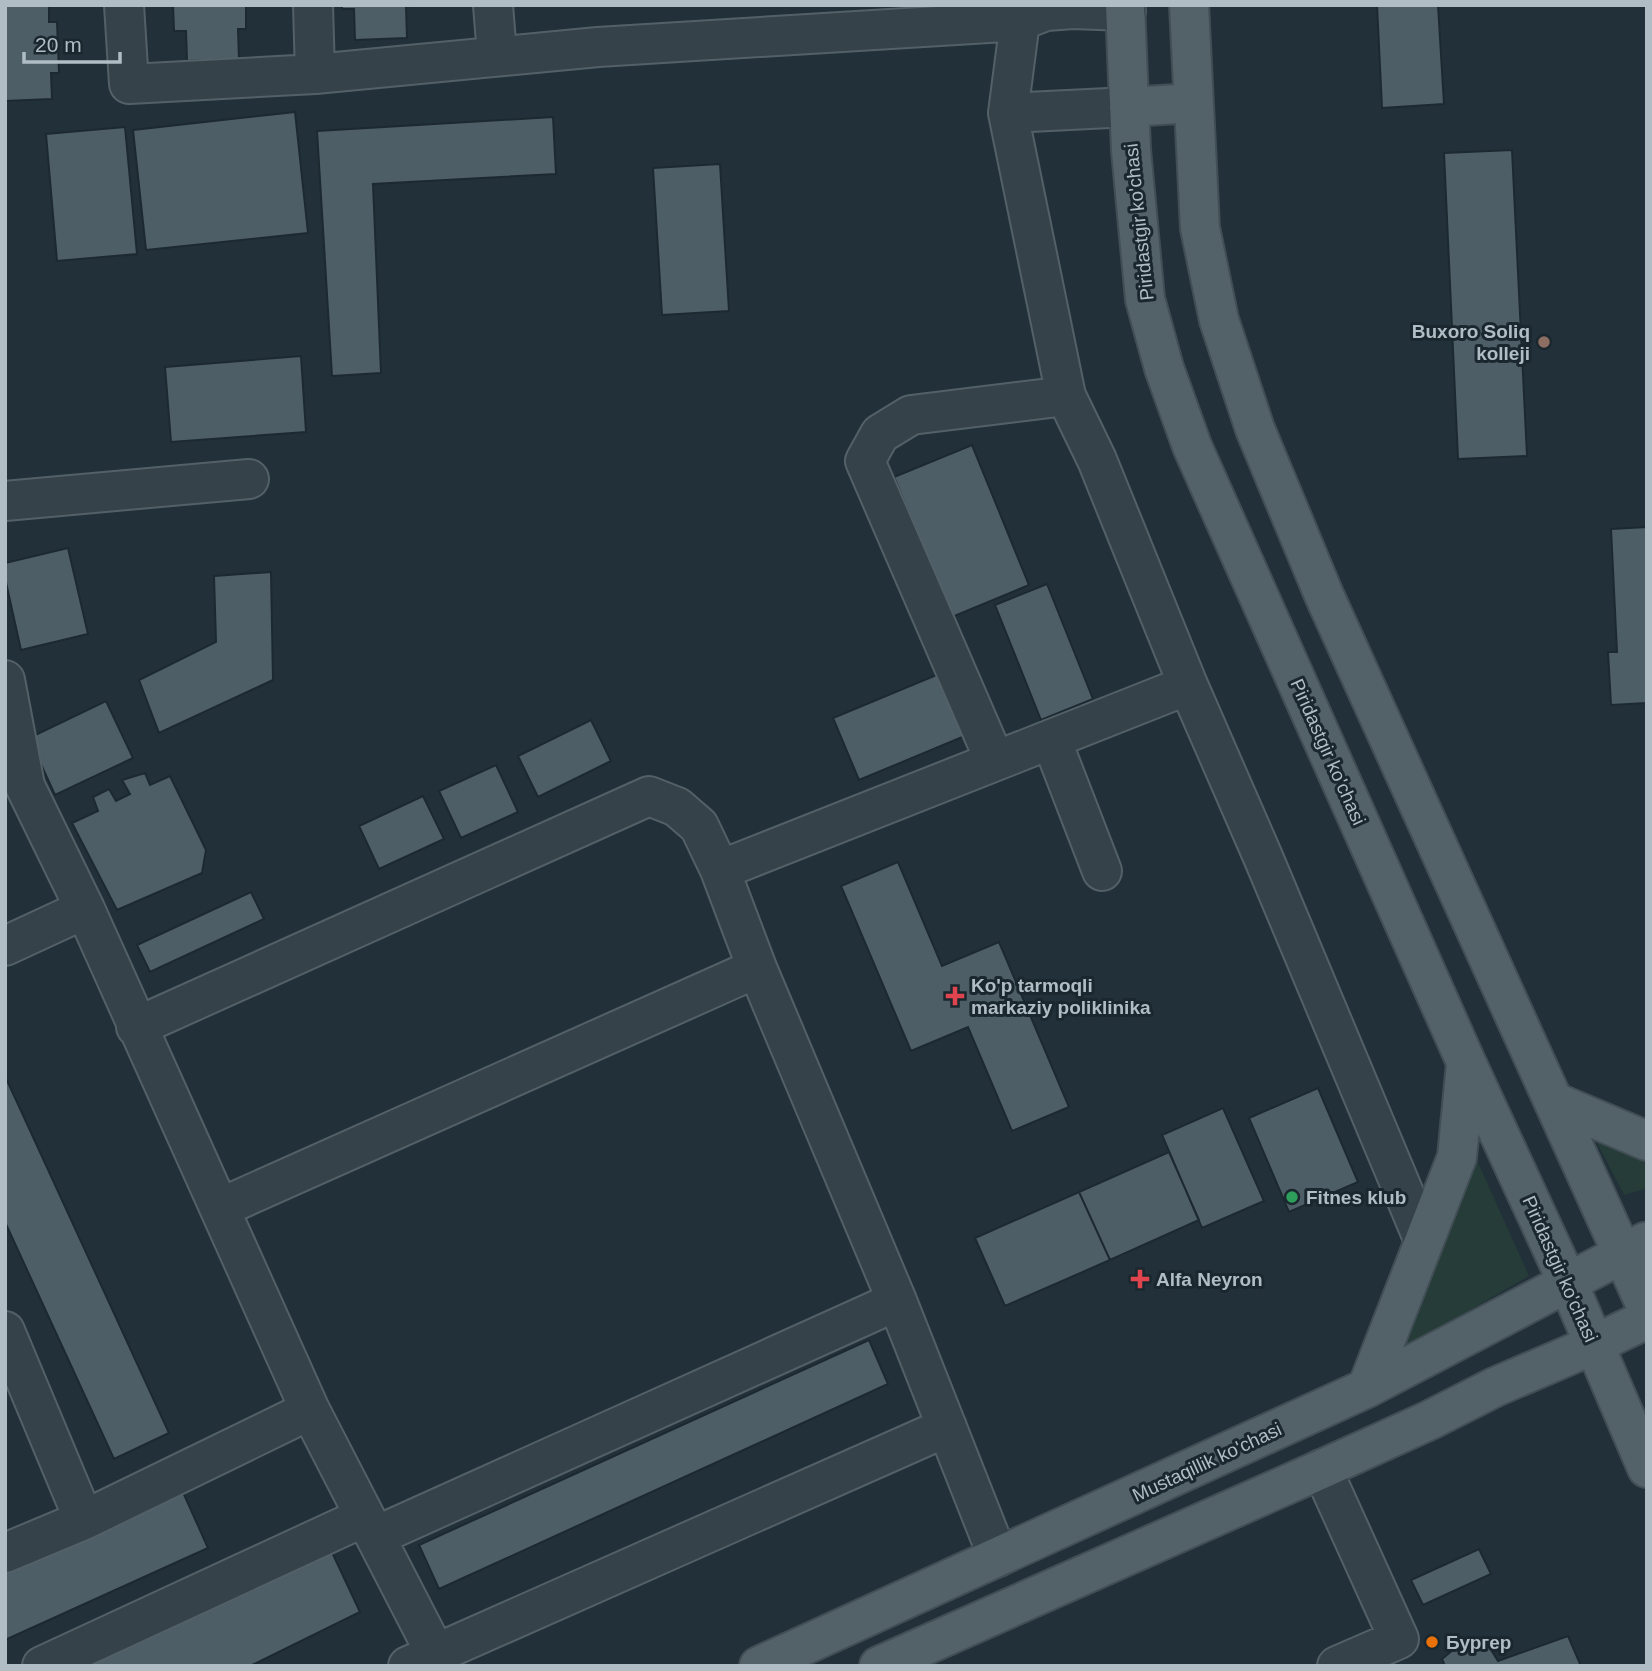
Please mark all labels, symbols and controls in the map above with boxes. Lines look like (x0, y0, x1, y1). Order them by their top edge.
scale bar (24, 21, 121, 65)
text: 20 m (35, 33, 82, 56)
street label: Piridastgir ko'chasi (1120, 142, 1158, 302)
place label: Buxoro Soliq kolleji (1412, 321, 1530, 364)
marker: Buxoro Soliq kolleji (1536, 334, 1552, 350)
street label: Piridastgir ko'chasi (1286, 676, 1370, 828)
place label: Ko'p tarmoqli markaziy poliklinika (971, 975, 1151, 1018)
marker: Ko'p tarmoqli markaziy poliklinika (945, 986, 965, 1006)
place label: Fitnes klub (1306, 1187, 1406, 1208)
marker: Fitnes klub (1284, 1189, 1300, 1205)
street label: Piridastgir ko'chasi (1518, 1193, 1602, 1345)
marker: Alfa Neyron (1130, 1269, 1150, 1289)
place label: Alfa Neyron (1156, 1269, 1263, 1290)
street label: Mustaqillik ko'chasi (1129, 1418, 1285, 1506)
place label: Бургер (1446, 1632, 1511, 1653)
marker: Бургер (1424, 1634, 1440, 1650)

